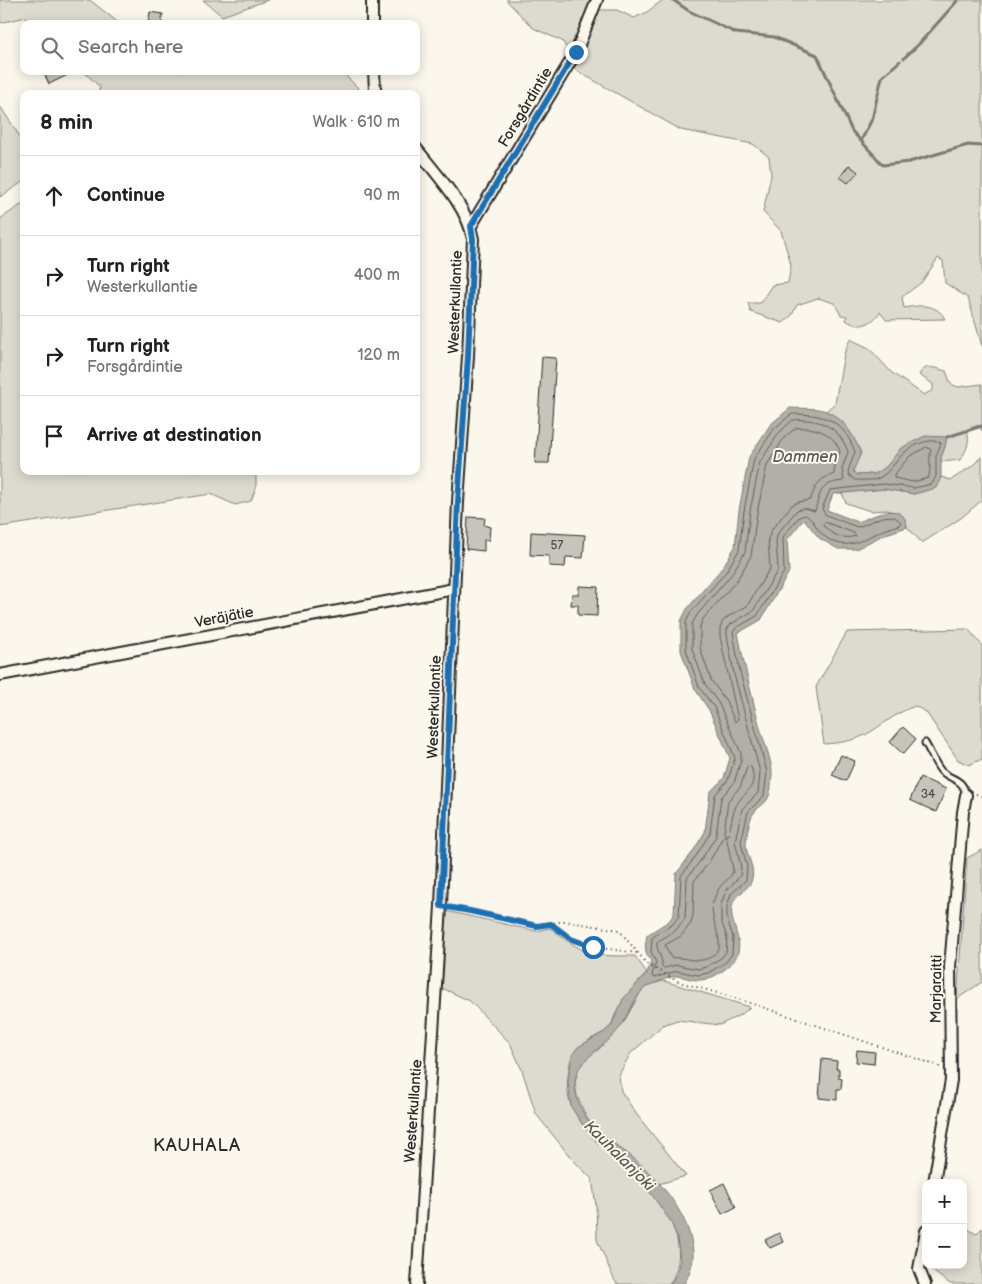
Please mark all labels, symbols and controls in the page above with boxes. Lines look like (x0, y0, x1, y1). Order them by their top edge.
search box (20, 20, 420, 75)
icon: search (38, 34, 66, 62)
text: Search here (78, 36, 183, 59)
route end (565, 41, 588, 64)
street label: Forsgårdintie (494, 64, 557, 151)
text: 8 min (40, 110, 93, 135)
text: Walk · 610 m (312, 113, 400, 132)
icon: ahead (40, 182, 68, 210)
text: Continue (87, 184, 165, 207)
text: 90 m (364, 186, 400, 205)
street label: Westerkullantie (444, 250, 467, 354)
text: Turn right (87, 255, 170, 278)
icon: right (40, 262, 68, 290)
text: 400 m (354, 266, 400, 285)
text: Westerkullantie (87, 278, 198, 297)
text: Turn right (87, 335, 170, 358)
icon: right (40, 342, 68, 370)
text: 120 m (357, 346, 400, 365)
text: Forsgårdintie (87, 358, 183, 377)
icon: arrive (40, 422, 68, 450)
text: Arrive at destination (87, 424, 262, 447)
water label: Dammen (772, 448, 838, 467)
house number: 57 (551, 538, 563, 553)
street label: Veräjätie (193, 602, 255, 633)
street label: Westerkullantie (423, 655, 446, 759)
house number: 34 (921, 787, 936, 802)
route start (582, 936, 605, 959)
street label: Marjaraitti (926, 954, 947, 1024)
street label: Westerkullantie (400, 1059, 427, 1163)
water label: Kauhalanjoki (580, 1117, 659, 1196)
district label: KAUHALA (153, 1135, 241, 1156)
map controls (922, 1179, 967, 1269)
button: + (922, 1179, 967, 1224)
button: − (922, 1224, 967, 1269)

